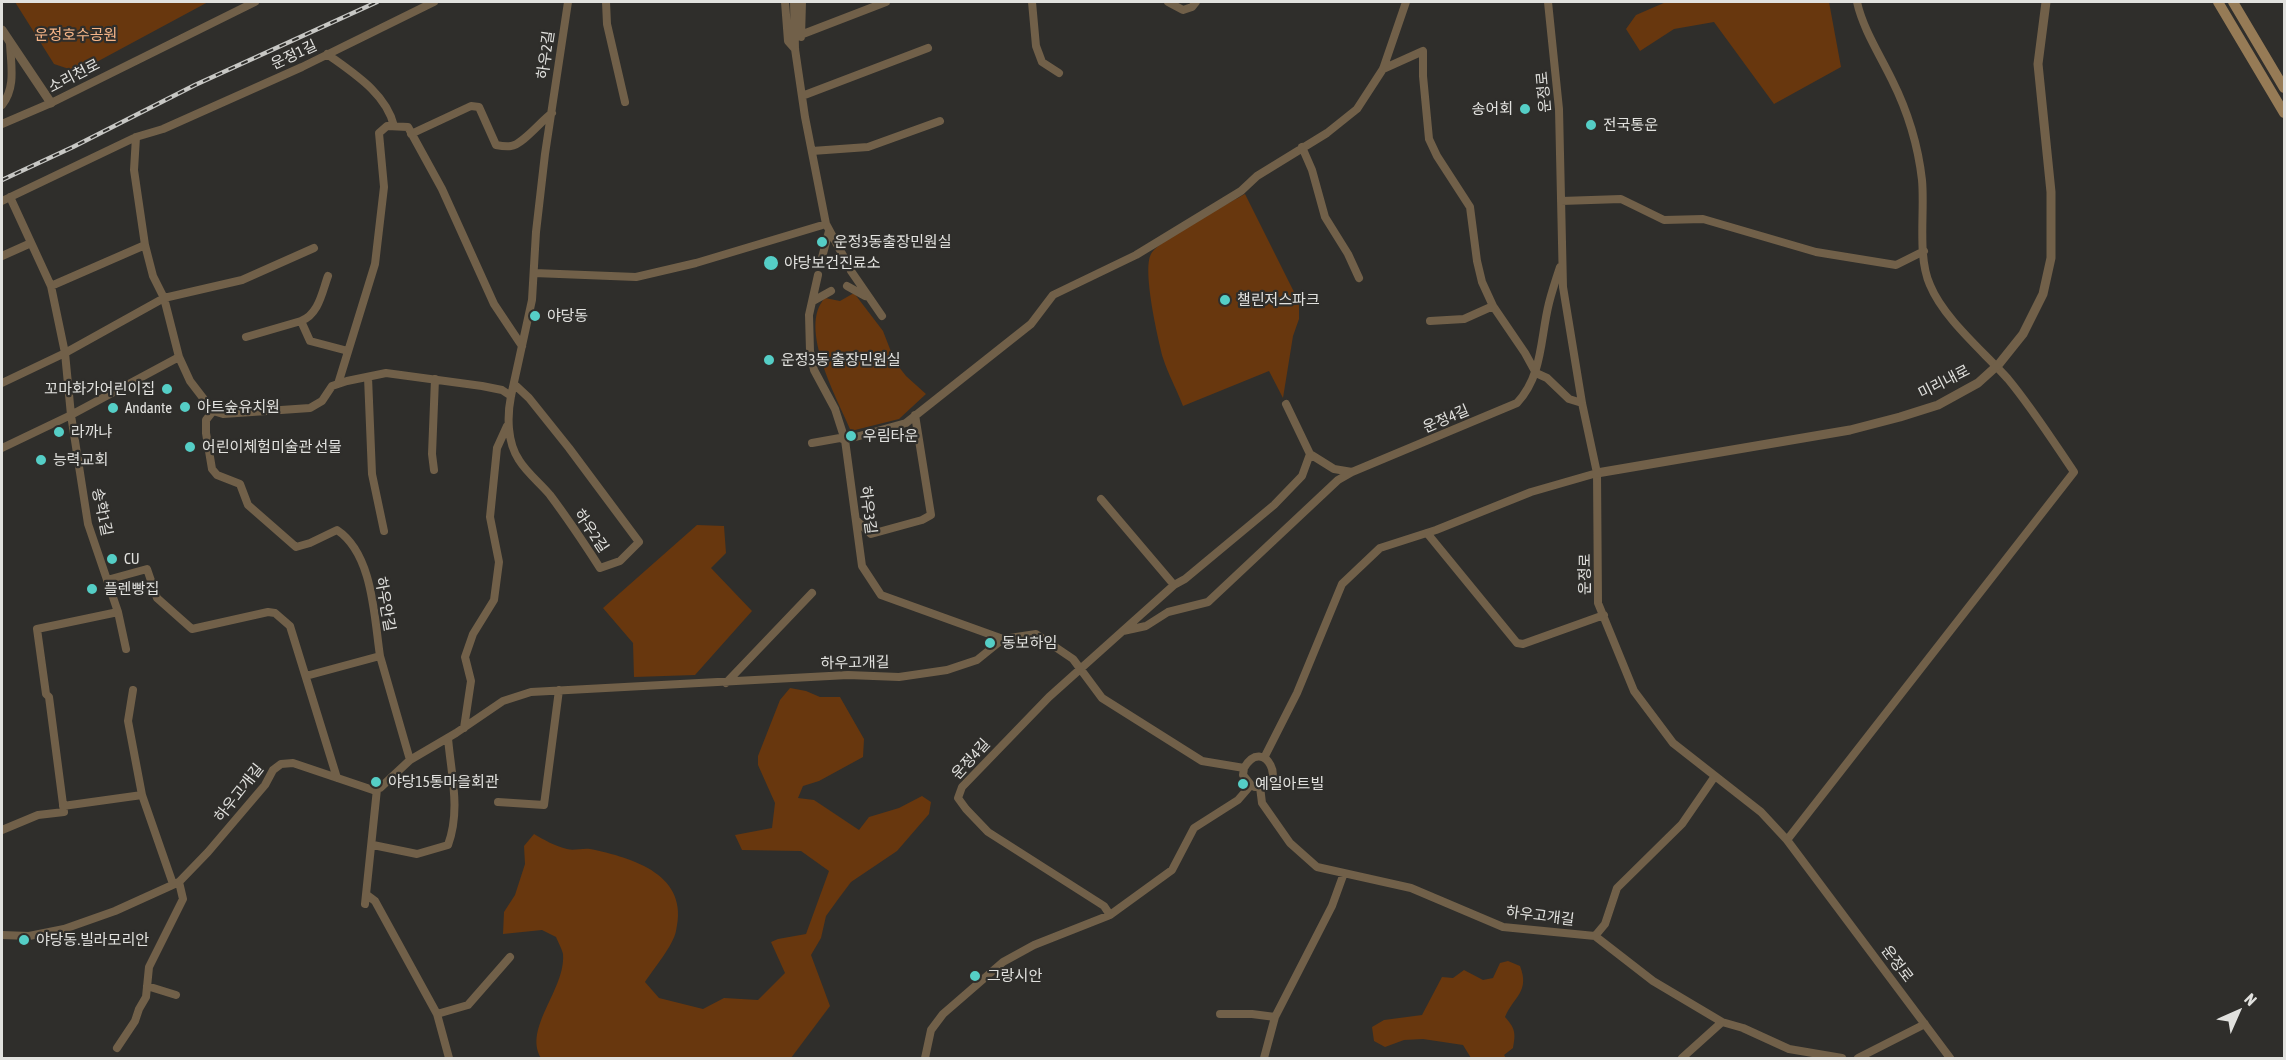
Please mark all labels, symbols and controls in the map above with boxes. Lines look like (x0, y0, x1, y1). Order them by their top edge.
park label: 운정호수공원 (35, 26, 117, 44)
street label: 하우2길 (534, 30, 558, 80)
street label: 운정1길 (268, 37, 320, 73)
street label: 소리천로 (45, 55, 103, 97)
street label: 운정로 (1533, 71, 1555, 113)
place label: 송어회 (1472, 100, 1513, 118)
marker: 송어회 (1518, 102, 1532, 116)
place label: 전국통운 (1603, 116, 1658, 134)
marker: 전국통운 (1584, 118, 1598, 132)
place label: 운정3동출장민원실 (834, 233, 951, 251)
marker: 운정3동출장민원실 (815, 235, 829, 249)
marker: 야당보건진료소 (762, 254, 780, 272)
place label: 야당보건진료소 (784, 254, 881, 272)
place label: 챌린저스파크 (1237, 291, 1320, 309)
marker: 챌린저스파크 (1218, 293, 1232, 307)
place label: 야당동 (547, 307, 588, 325)
marker: 야당동 (528, 309, 542, 323)
place label: 운정3동 출장민원실 (781, 351, 901, 369)
marker: 운정3동 출장민원실 (762, 353, 776, 367)
street label: 미리내로 (1915, 361, 1973, 403)
place label: 꼬마화가어린이집 (45, 380, 155, 398)
marker: 꼬마화가어린이집 (160, 382, 174, 396)
place label: 아트숲유치원 (197, 398, 280, 416)
place label: Andante (125, 399, 172, 417)
marker: 아트숲유치원 (178, 400, 192, 414)
marker: Andante (106, 401, 120, 415)
street label: 운정4길 (1420, 401, 1472, 437)
place label: 라까냐 (71, 423, 112, 441)
marker: 라까냐 (52, 425, 66, 439)
place label: 우림타운 (863, 427, 918, 445)
marker: 우림타운 (844, 429, 858, 443)
place label: 어린이체험미술관 선물 (202, 438, 342, 456)
marker: 어린이체험미술관 선물 (183, 440, 197, 454)
place label: 능력교회 (53, 451, 108, 469)
marker: 능력교회 (34, 453, 48, 467)
street label: 하우3길 (856, 485, 880, 535)
street label: 송학1길 (88, 486, 116, 538)
street label: 하우2길 (570, 506, 612, 556)
place label: CU (124, 550, 140, 568)
marker: CU (105, 552, 119, 566)
street label: 운정로 (1576, 553, 1594, 595)
street label: 하우안길 (371, 575, 399, 633)
place label: 플렌빵집 (104, 580, 159, 598)
marker: 플렌빵집 (85, 582, 99, 596)
place label: 동보하임 (1002, 634, 1057, 652)
marker: 동보하임 (983, 636, 997, 650)
street label: 하우고개길 (820, 653, 890, 673)
street label: 운정4길 (948, 735, 994, 783)
street label: 하우고개길 (211, 760, 267, 826)
place label: 야당15통마을회관 (388, 773, 499, 791)
marker: 야당15통마을회관 (369, 775, 383, 789)
place label: 예일아트빌 (1255, 775, 1324, 793)
marker: 예일아트빌 (1236, 777, 1250, 791)
street label: 하우고개길 (1505, 903, 1575, 929)
place label: 야당동.빌라모리안 (36, 931, 149, 949)
marker: 야당동.빌라모리안 (17, 933, 31, 947)
street label: 운정로 (1877, 942, 1917, 986)
place label: 그랑시안 (987, 967, 1042, 985)
marker: 그랑시안 (968, 969, 982, 983)
north arrow (2208, 982, 2268, 1042)
text: N (2241, 990, 2260, 1009)

